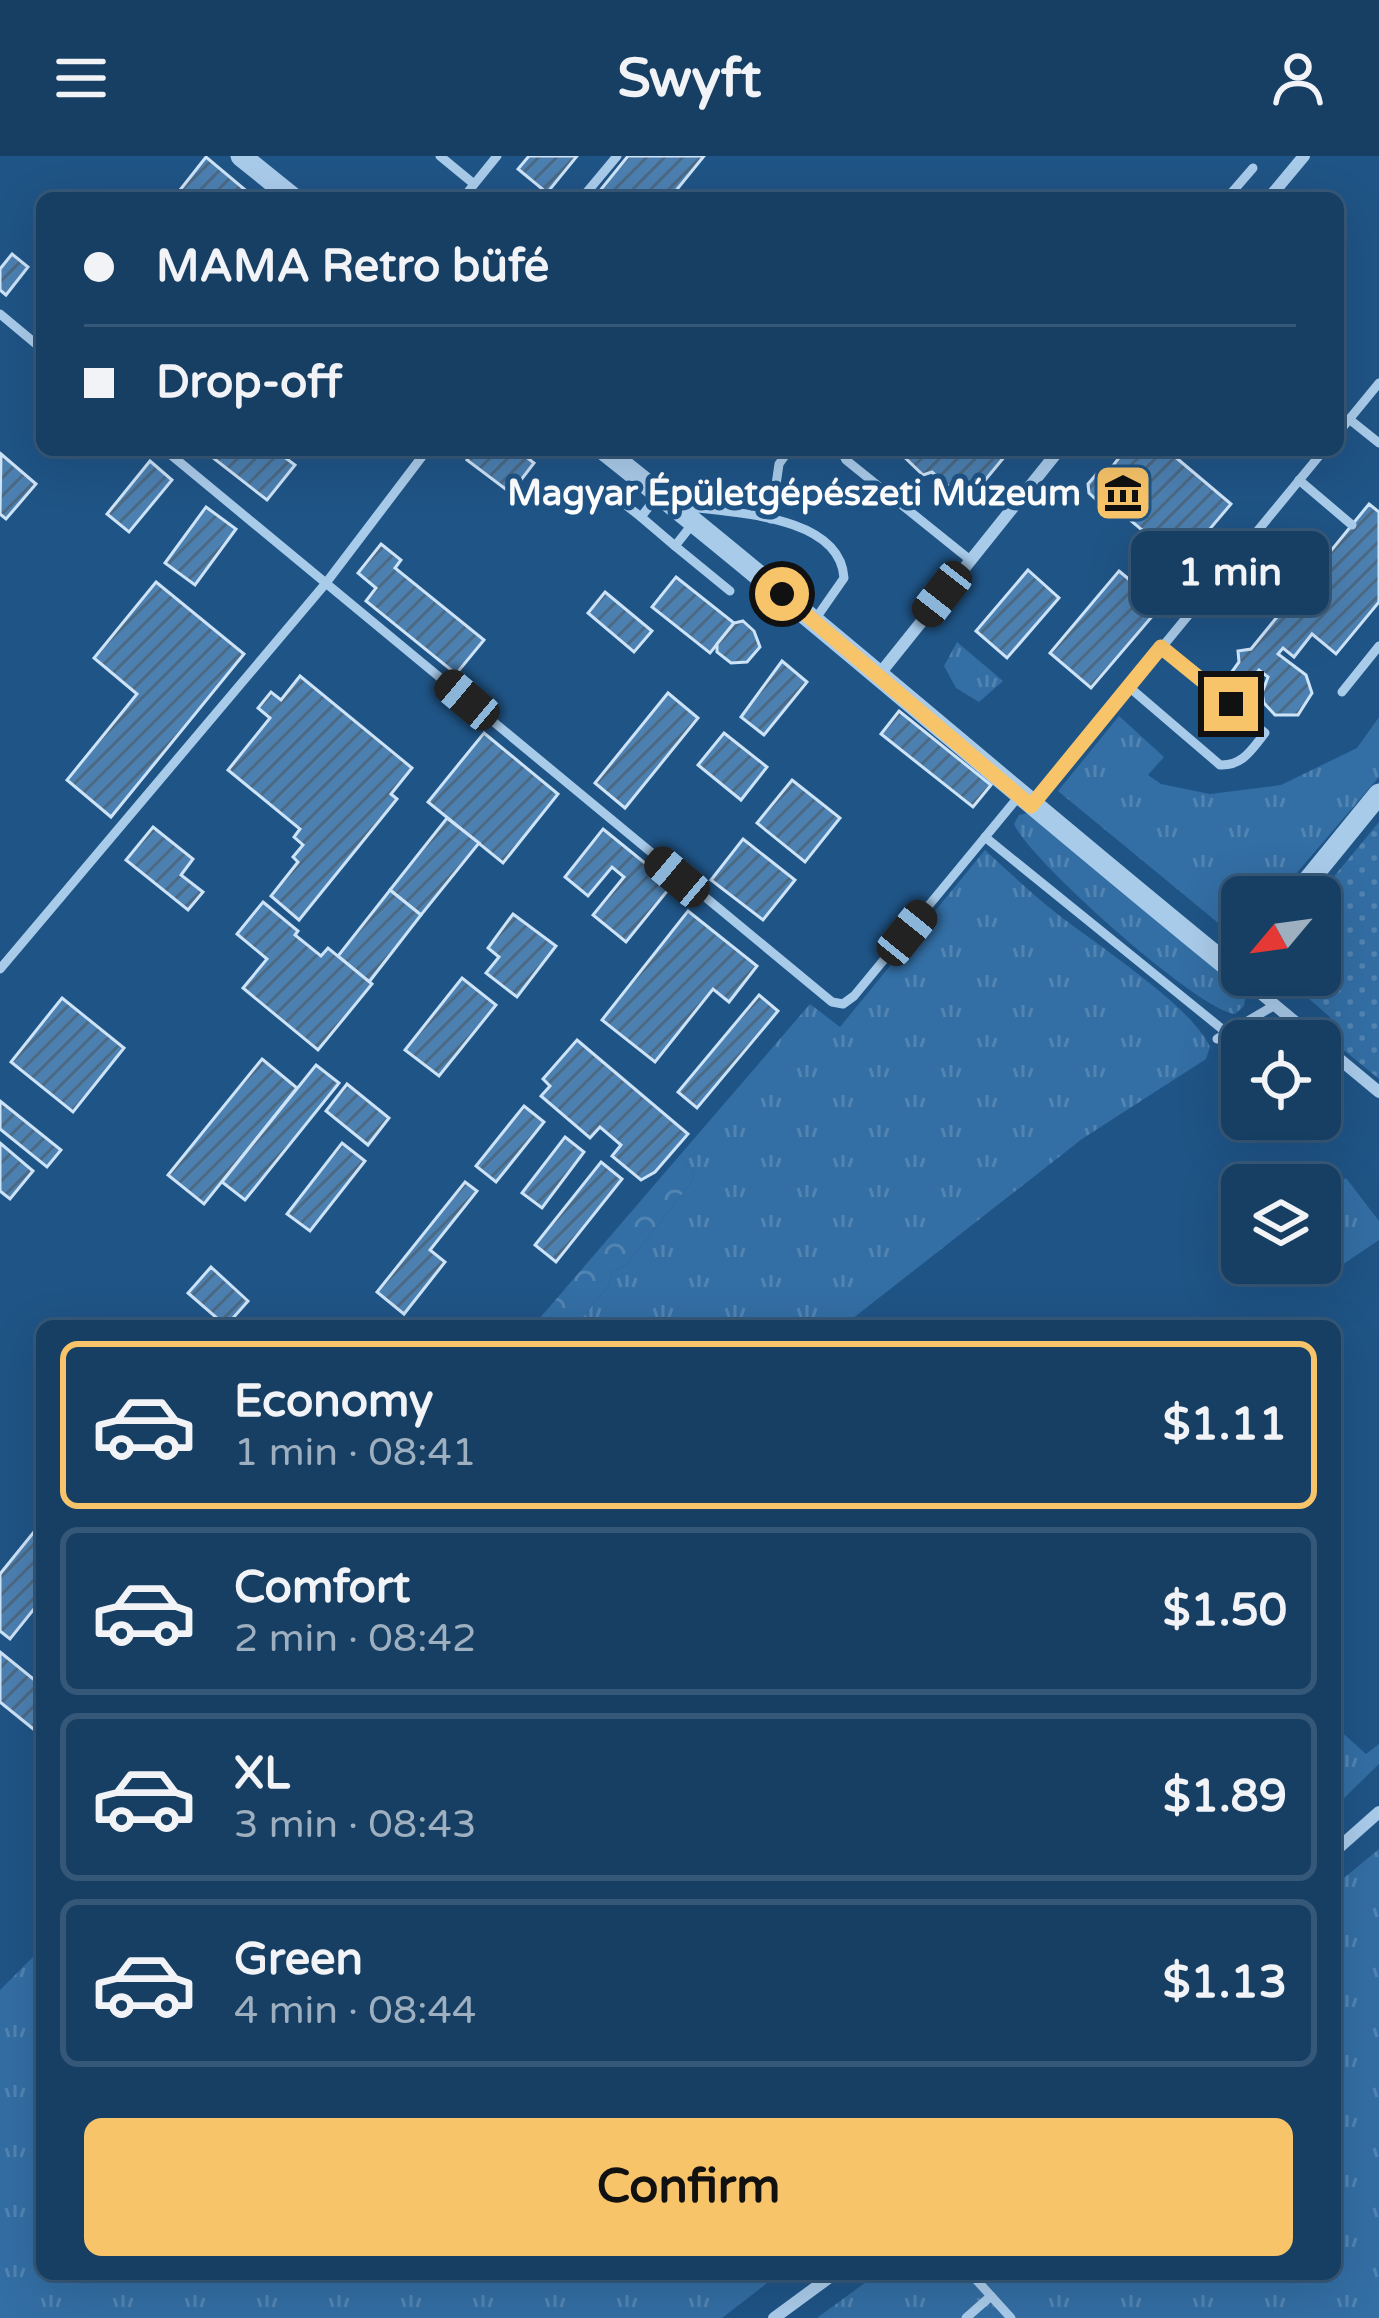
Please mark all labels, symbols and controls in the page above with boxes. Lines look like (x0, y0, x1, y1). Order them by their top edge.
icon: menu (48, 45, 114, 111)
icon: person (1265, 45, 1331, 111)
text: Swyft (617, 46, 762, 111)
text: MAMA Retro büfé (156, 240, 549, 294)
text: Drop-off (156, 356, 342, 410)
museum icon: Magyar Épületgépészeti Múzeum (1092, 462, 1154, 524)
place label: Magyar Épületgépészeti Múzeum (507, 471, 1081, 515)
callout: 1 min (1132, 530, 1330, 614)
text: 1 min (1178, 549, 1282, 596)
car (906, 555, 978, 633)
route start (755, 567, 809, 621)
car (428, 663, 506, 737)
route end (1204, 677, 1258, 731)
car (638, 840, 716, 914)
north arrow (1221, 876, 1341, 996)
map controls (1221, 876, 1341, 1284)
car (870, 894, 944, 972)
button: locate (1221, 1020, 1341, 1140)
button: layers (1221, 1164, 1341, 1284)
icon: car (90, 1371, 198, 1479)
text: Economy (234, 1375, 433, 1429)
text: $1.11 (1163, 1398, 1287, 1452)
text: 1 min · 08:41 (234, 1429, 476, 1476)
icon: car (90, 1557, 198, 1665)
text: Comfort (234, 1561, 410, 1615)
text: $1.50 (1163, 1584, 1287, 1638)
text: 2 min · 08:42 (234, 1615, 476, 1662)
icon: car (90, 1743, 198, 1851)
text: XL (234, 1747, 290, 1801)
text: $1.89 (1163, 1770, 1287, 1824)
text: 3 min · 08:43 (234, 1801, 476, 1848)
icon: car (90, 1929, 198, 2037)
text: Green (234, 1933, 363, 1987)
text: $1.13 (1163, 1956, 1287, 2010)
text: 4 min · 08:44 (234, 1987, 476, 2034)
button: Confirm (84, 2118, 1293, 2256)

